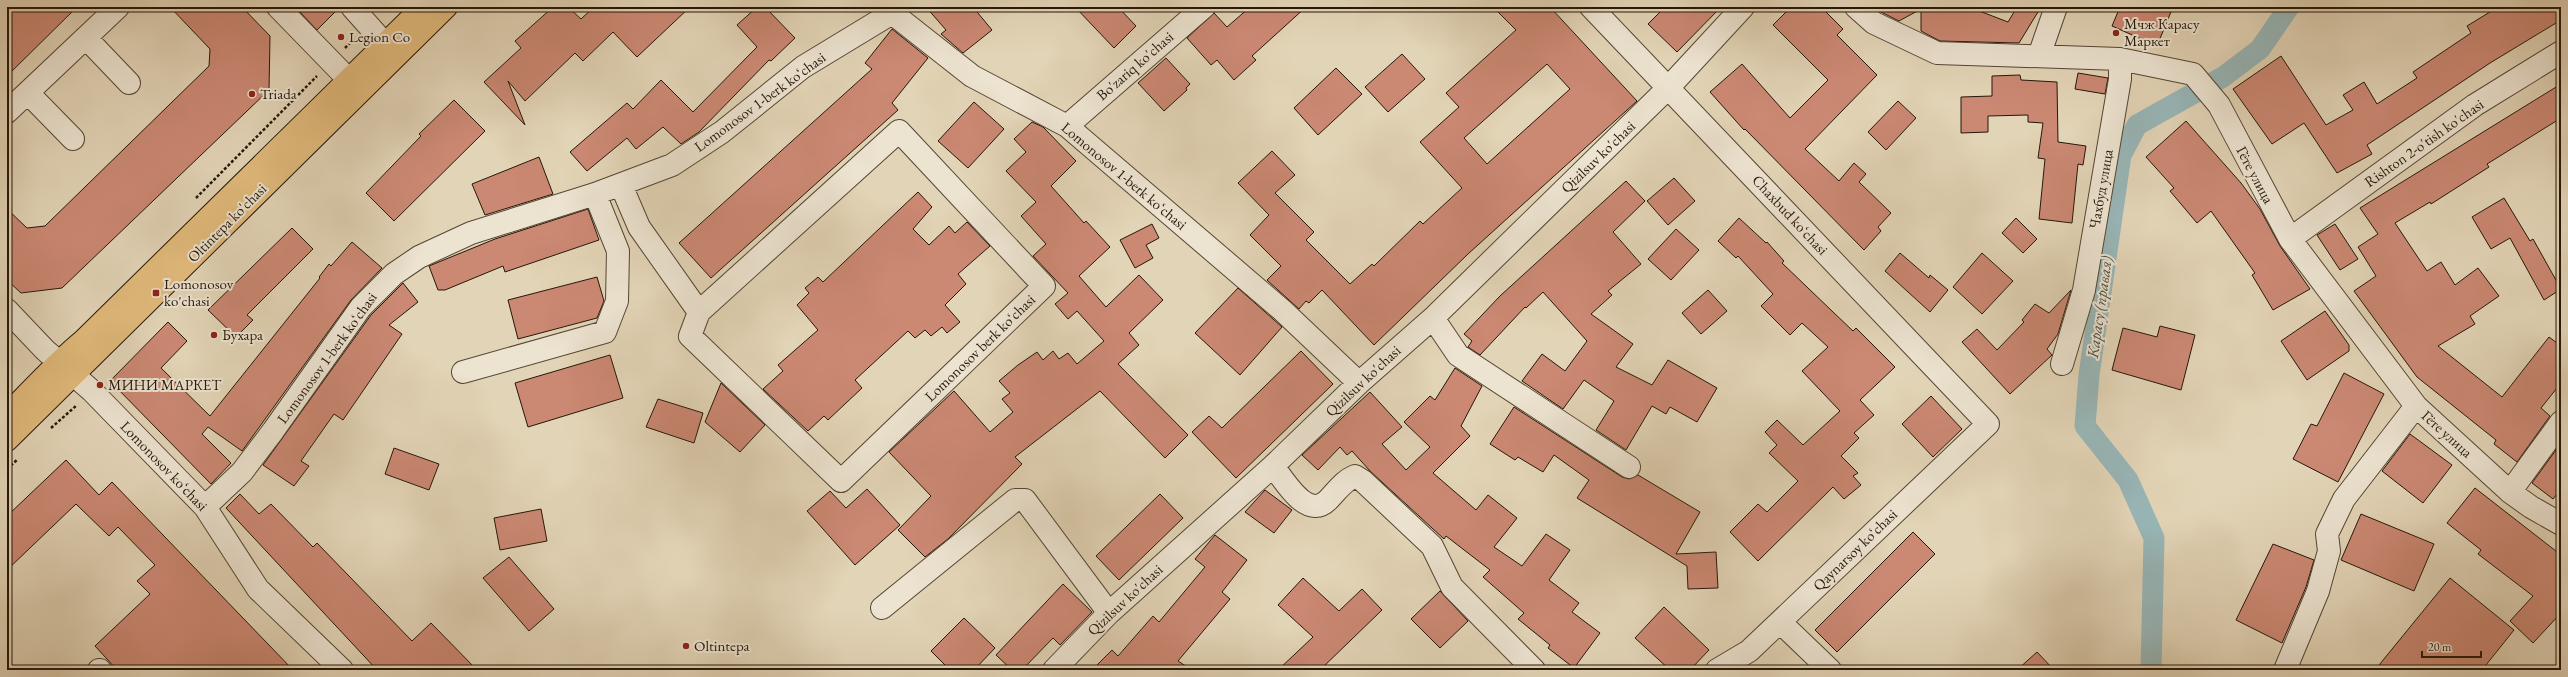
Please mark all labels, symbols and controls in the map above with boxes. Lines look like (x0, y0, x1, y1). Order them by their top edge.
place label: Мчж Карасу Маркет (2124, 14, 2200, 50)
place label: Legion Co (349, 27, 410, 46)
street label: Bo'zariq ko'chasi (1092, 27, 1177, 104)
marker: Мчж Карасу Маркет (2111, 28, 2121, 38)
marker: Legion Co (336, 32, 346, 42)
street label: Lomonosov 1-berk koʻchasi (690, 47, 829, 156)
place label: Triada (260, 84, 297, 103)
marker: Triada (247, 89, 257, 99)
street label: Rishton 2-o'tish ko'chasi (2360, 94, 2487, 191)
street label: Qizilsuv ko'chasi (1556, 116, 1639, 197)
street label: Lomonosov 1-berk koʻchasi (1058, 118, 1191, 234)
street label: Гёте улица (2232, 143, 2278, 207)
street label: Чахбуд улица (2084, 148, 2117, 230)
street label: Chaxbud koʻchasi (1748, 171, 1833, 259)
street label: Oltintepa ko'chasi (183, 179, 270, 266)
water label: Карасу (правая) (2082, 255, 2117, 361)
place label: Lomonosov ko'chasi (164, 274, 234, 310)
marker: Lomonosov ko'chasi (151, 288, 161, 298)
street label: Lomonosov 1-berk koʻchasi (272, 288, 381, 427)
street label: Lomonosov berk koʻchasi (920, 290, 1039, 405)
place label: Бухара (222, 325, 263, 344)
marker: Бухара (209, 330, 219, 340)
street label: Qizilsuv ko'chasi (1321, 341, 1405, 420)
place label: МИНИ МАРКЕТ (108, 375, 222, 394)
marker: МИНИ МАРКЕТ (95, 380, 105, 390)
street label: Гёте улица (2418, 406, 2477, 462)
street label: Lomonosov koʻchasi (117, 417, 212, 515)
street label: Qaynarsoy koʻchasi (1808, 504, 1901, 595)
street label: Qizilsuv ko'chasi (1083, 560, 1167, 639)
scale bar (2422, 633, 2481, 659)
place label: Oltintepa (694, 636, 749, 655)
text: 20 m (2428, 639, 2452, 655)
marker: Oltintepa (681, 641, 691, 651)

